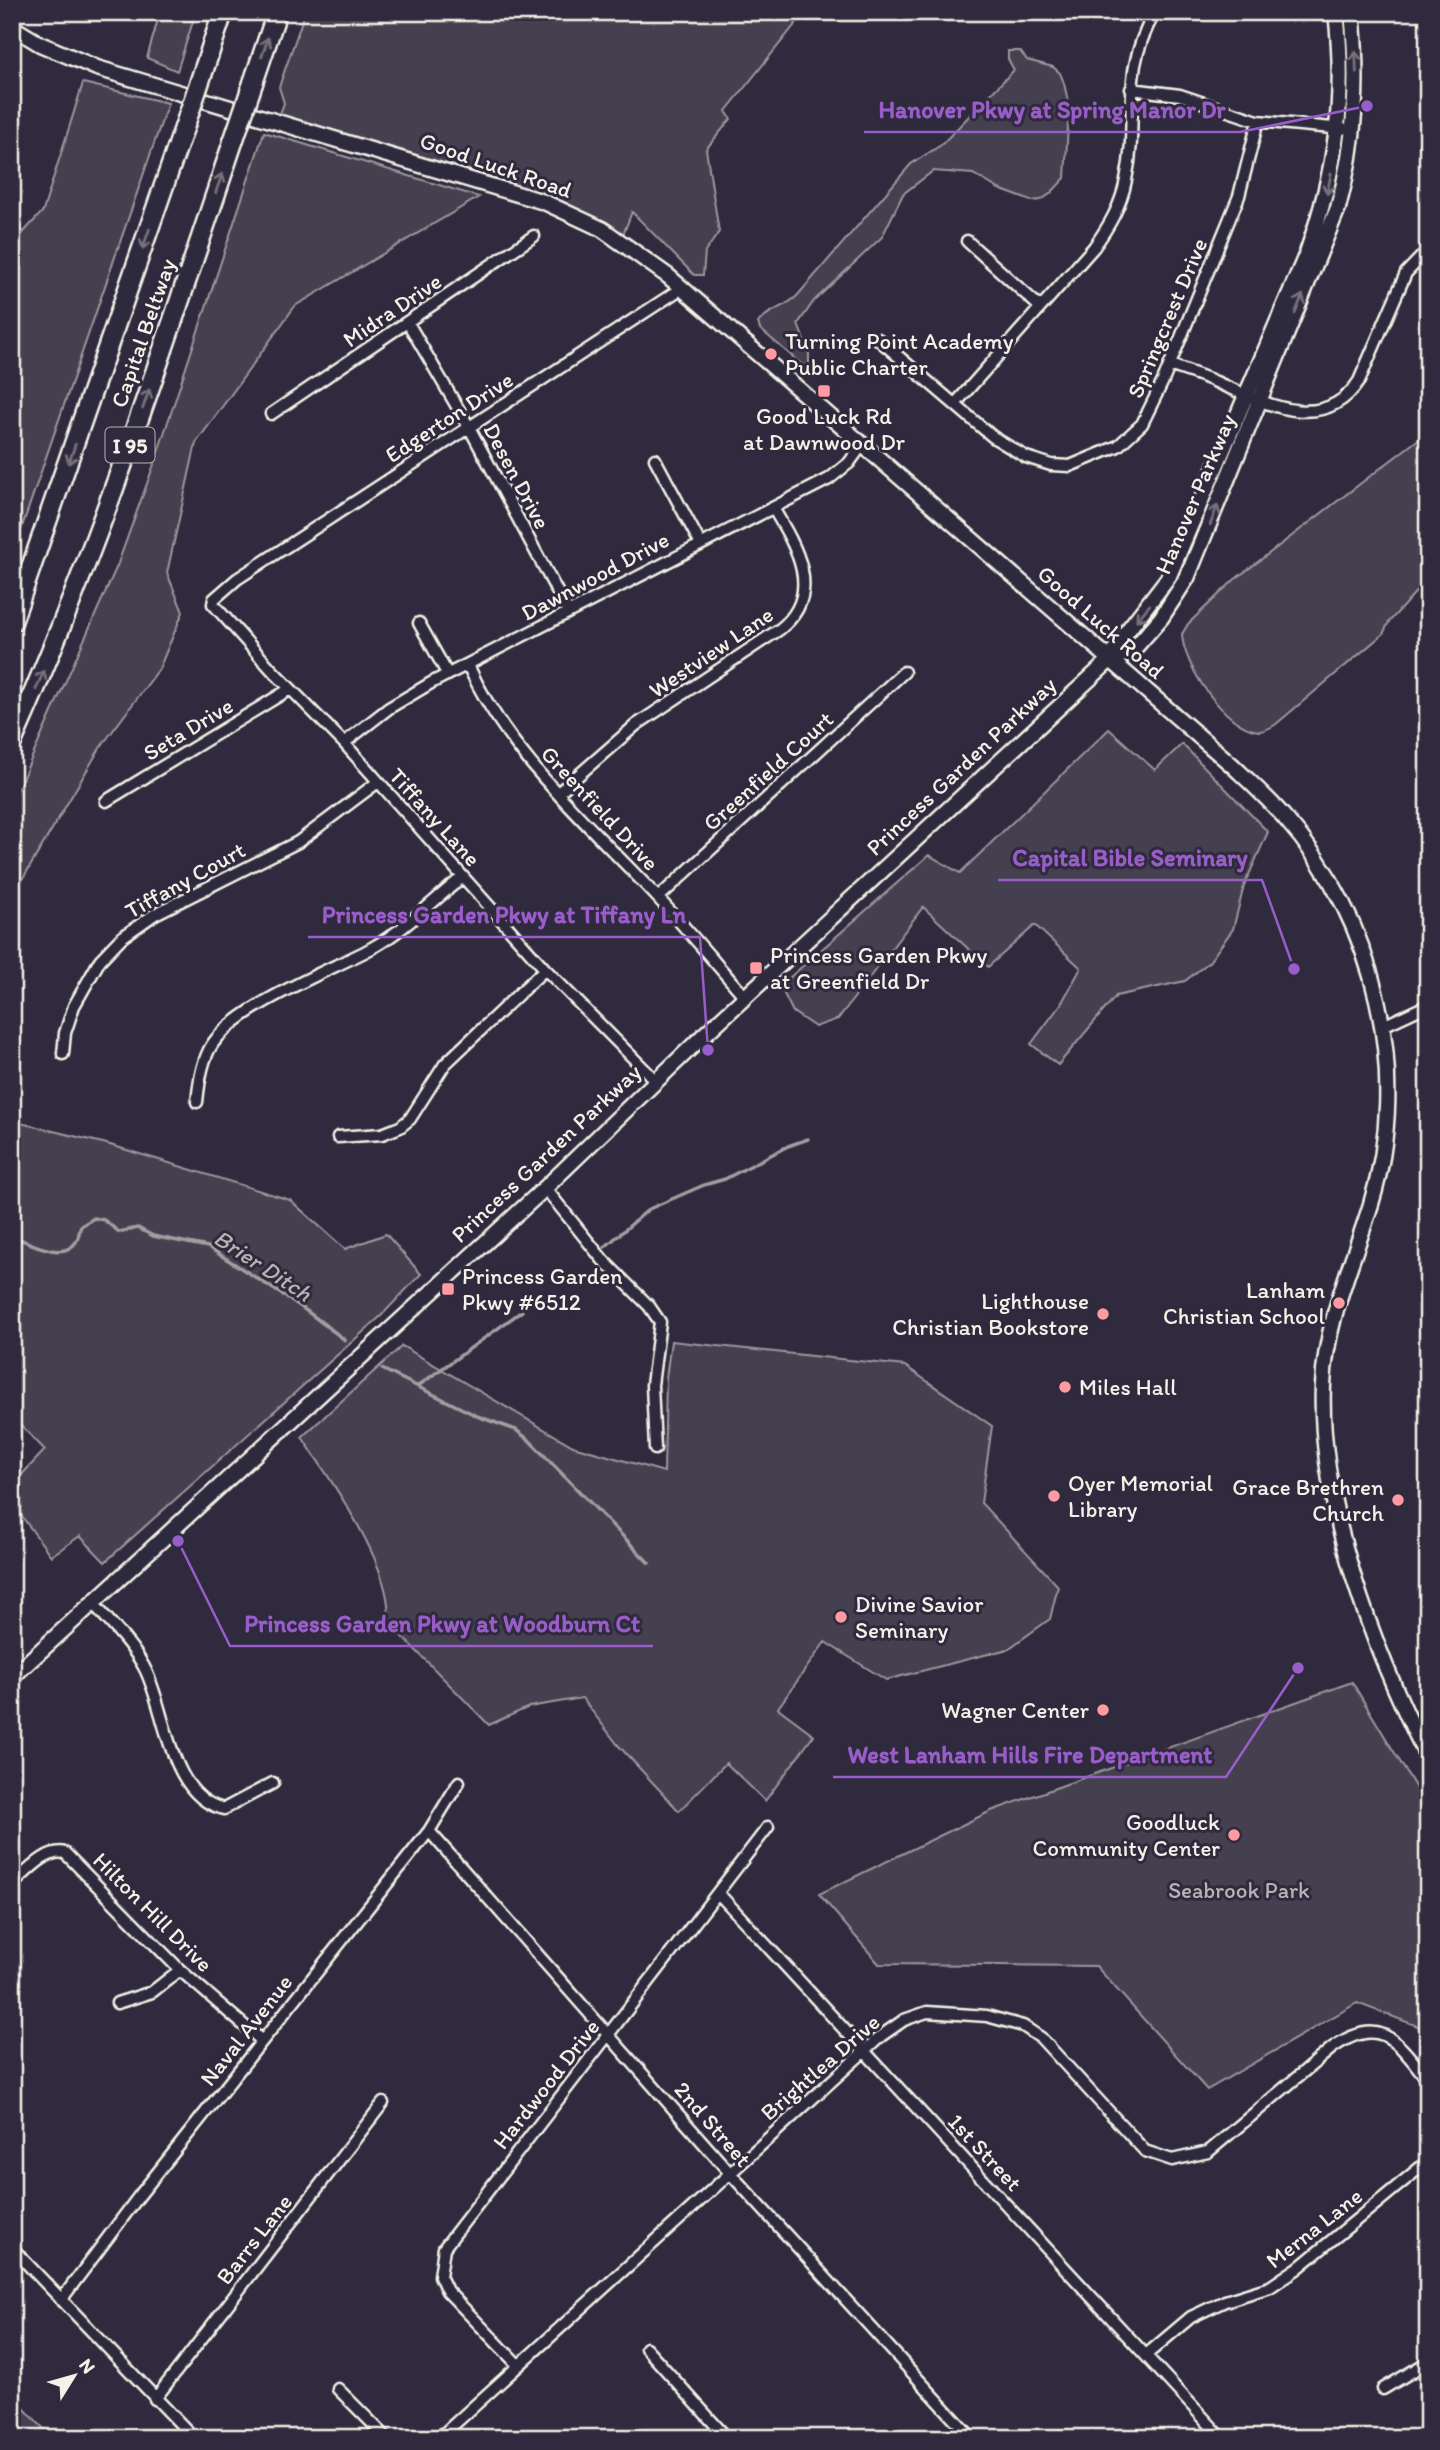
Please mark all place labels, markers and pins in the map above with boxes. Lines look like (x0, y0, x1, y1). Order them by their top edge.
callout: Hanover Pkwy at Spring Manor Dr (864, 87, 1240, 132)
place label: Turning Point Academy Public Charter (785, 327, 1014, 381)
marker: Turning Point Academy Public Charter (763, 346, 779, 362)
marker: Good Luck Rd at Dawnwood Dr (816, 383, 832, 399)
place label: Good Luck Rd at Dawnwood Dr (743, 402, 905, 456)
callout: Capital Bible Seminary (998, 835, 1262, 880)
callout: Princess Garden Pkwy at Tiffany Ln (308, 892, 700, 937)
place label: Princess Garden Pkwy at Greenfield Dr (770, 941, 987, 995)
marker: Princess Garden Pkwy at Greenfield Dr (748, 960, 764, 976)
place label: Princess Garden Pkwy #6512 (462, 1262, 623, 1316)
place label: Lanham Christian School (1163, 1276, 1325, 1330)
marker: Princess Garden Pkwy #6512 (440, 1281, 456, 1297)
place label: Lighthouse Christian Bookstore (892, 1287, 1089, 1341)
marker: Lanham Christian School (1331, 1295, 1347, 1311)
marker: Lighthouse Christian Bookstore (1095, 1306, 1111, 1322)
place label: Miles Hall (1079, 1373, 1177, 1401)
marker: Miles Hall (1057, 1379, 1073, 1395)
place label: Oyer Memorial Library (1068, 1469, 1214, 1523)
place label: Grace Brethren Church (1232, 1473, 1385, 1527)
marker: Oyer Memorial Library (1046, 1488, 1062, 1504)
marker: Grace Brethren Church (1390, 1492, 1406, 1508)
place label: Divine Savior Seminary (855, 1590, 983, 1644)
callout: Princess Garden Pkwy at Woodburn Ct (230, 1601, 653, 1646)
marker: Divine Savior Seminary (833, 1609, 849, 1625)
place label: Wagner Center (941, 1696, 1089, 1724)
marker: Wagner Center (1095, 1702, 1111, 1718)
callout: West Lanham Hills Fire Department (833, 1732, 1226, 1777)
place label: Goodluck Community Center (1032, 1808, 1220, 1862)
marker: Goodluck Community Center (1226, 1827, 1242, 1843)

